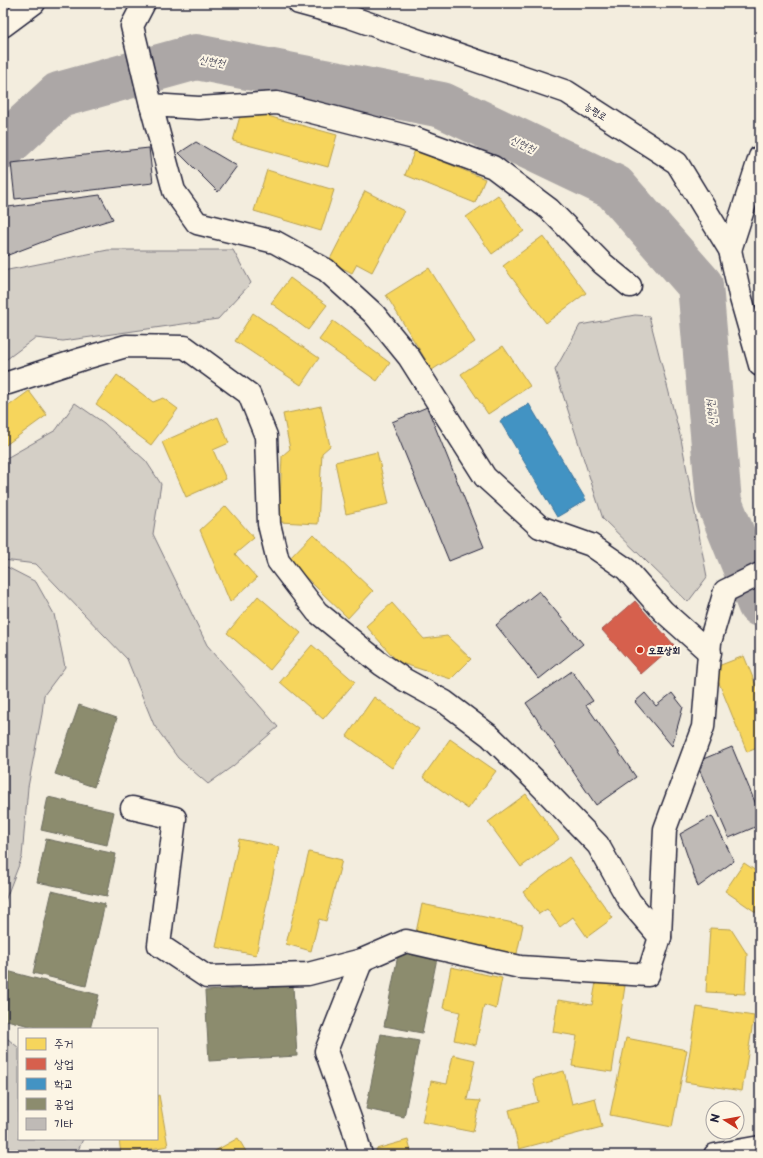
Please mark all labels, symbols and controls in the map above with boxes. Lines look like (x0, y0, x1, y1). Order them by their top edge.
water label: 신현천 (198, 50, 228, 71)
street label: 능평로 (582, 98, 610, 123)
water label: 신현천 (508, 130, 540, 158)
water label: 신현천 (701, 398, 720, 427)
place label: 오포상회 (648, 642, 680, 657)
marker: 오포상회 (635, 645, 645, 655)
legend (18, 1028, 158, 1140)
text: 주거 (54, 1034, 73, 1052)
text: 상업 (54, 1054, 73, 1072)
text: 학교 (54, 1074, 73, 1092)
text: 공업 (54, 1094, 73, 1112)
north arrow (705, 1100, 745, 1140)
text: N (706, 1112, 724, 1124)
text: 기타 (54, 1114, 74, 1132)

